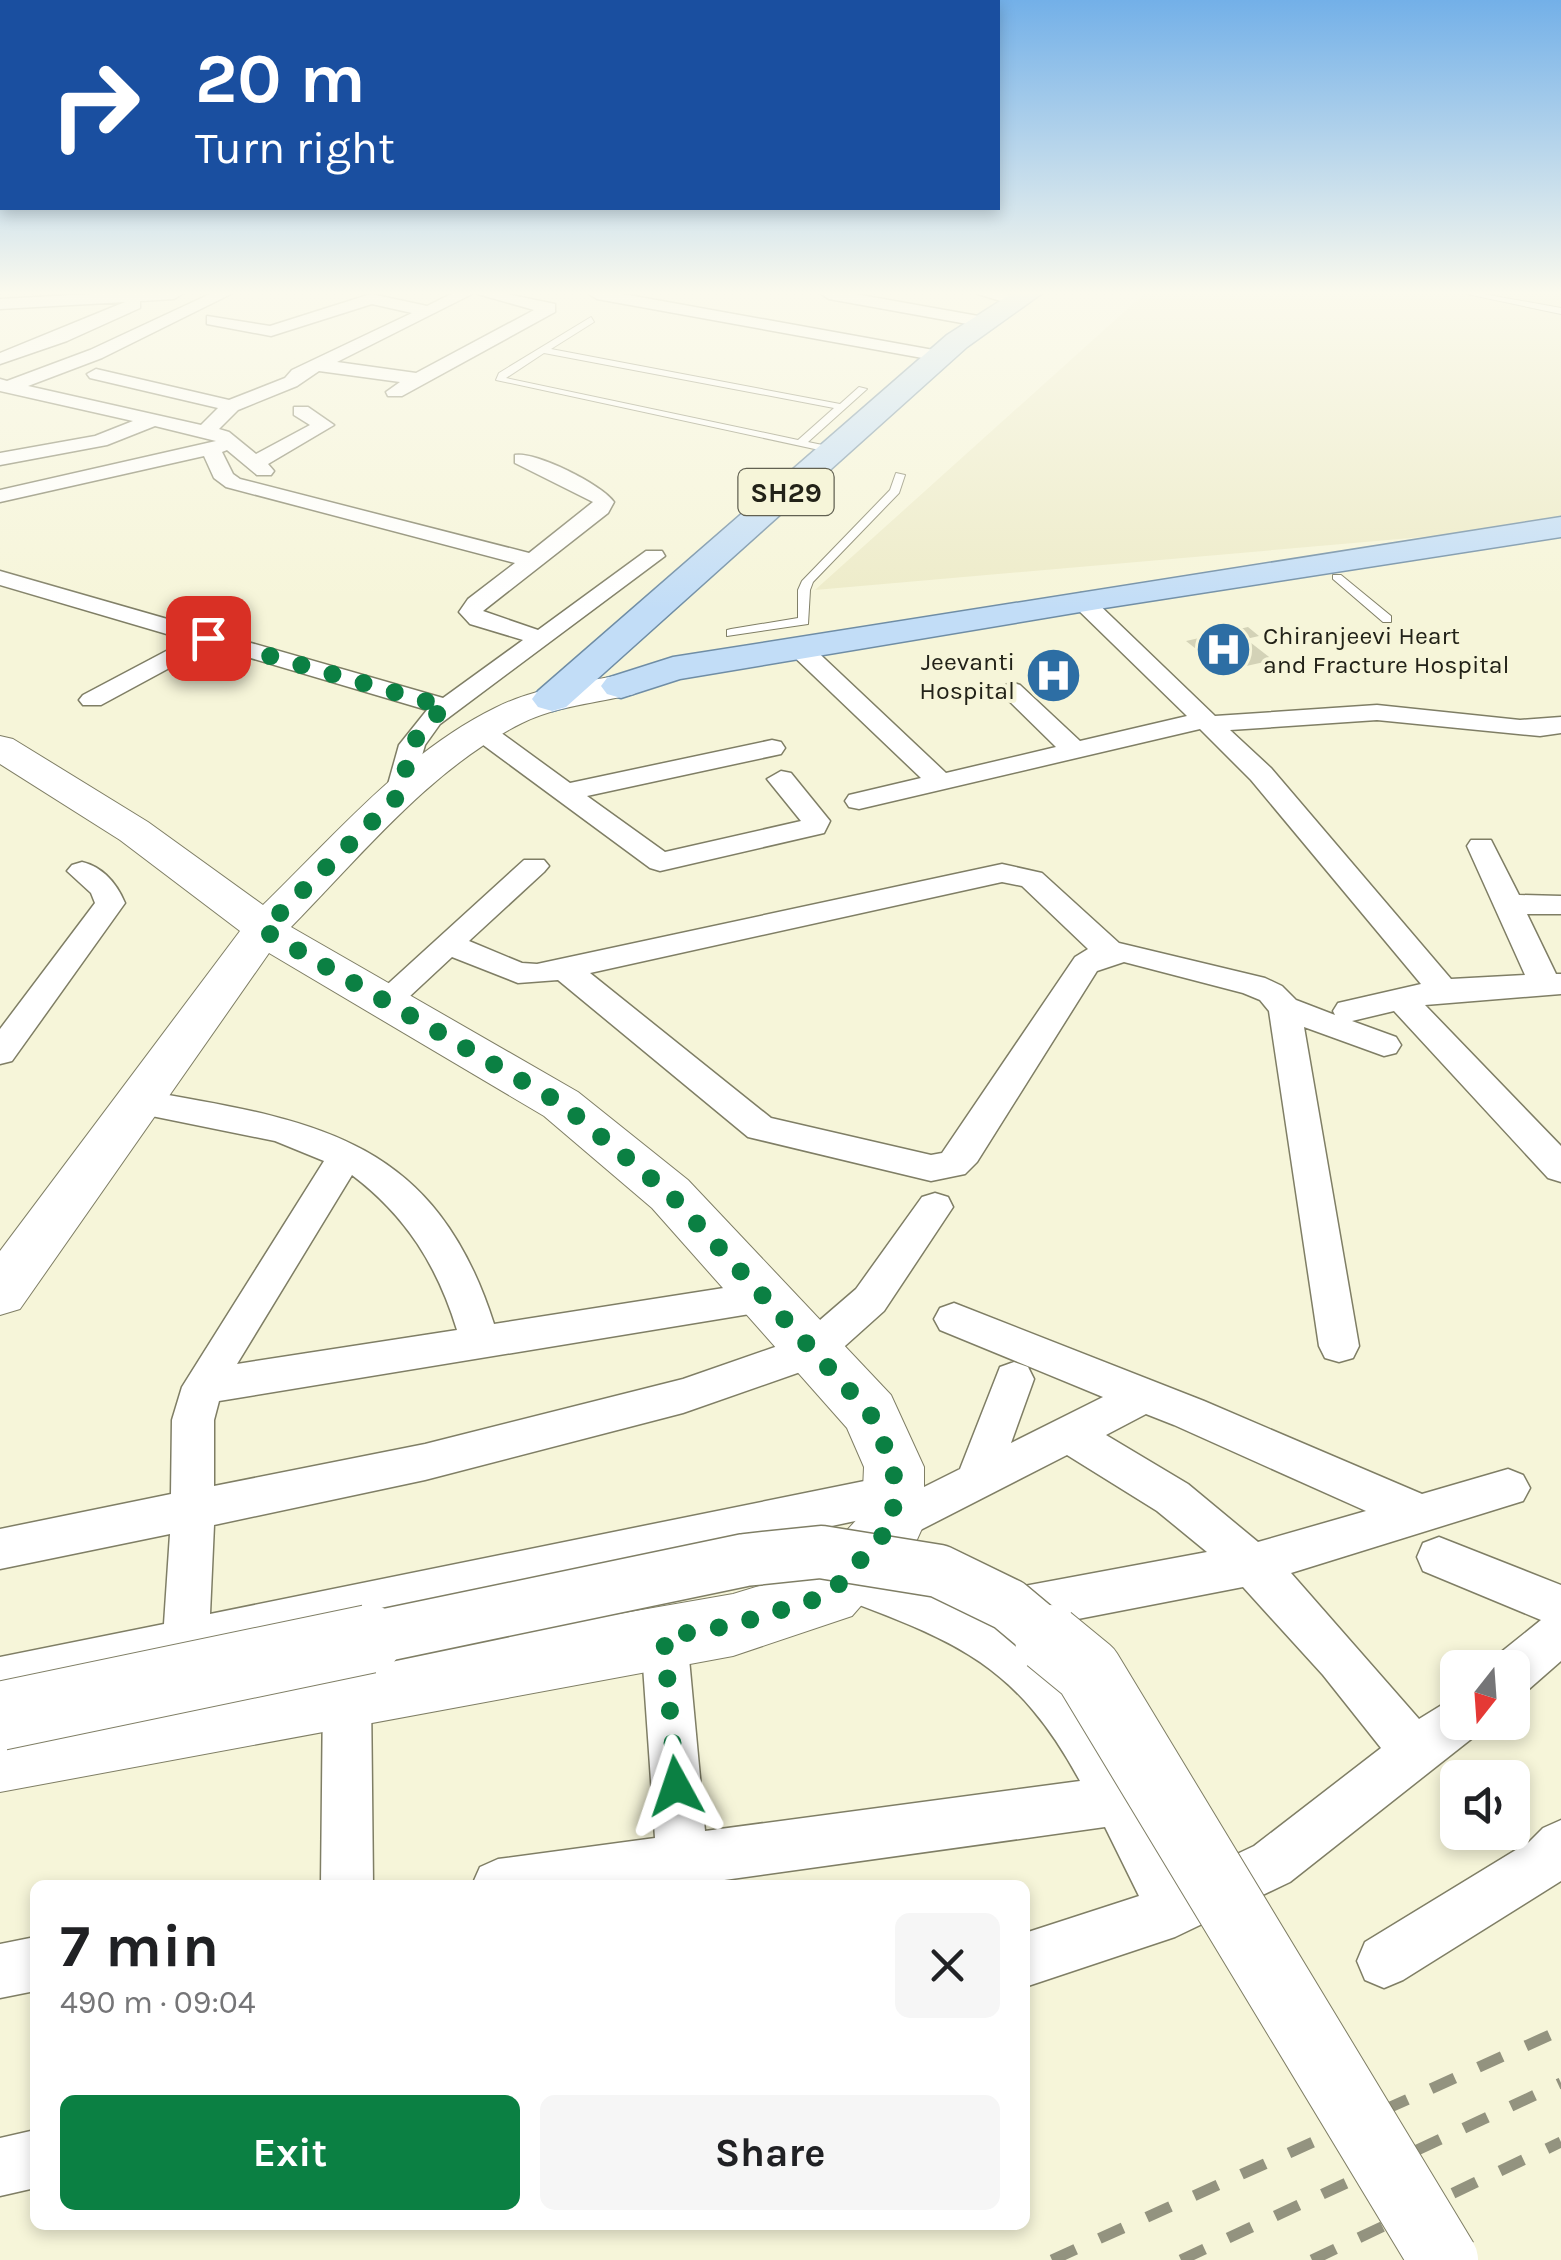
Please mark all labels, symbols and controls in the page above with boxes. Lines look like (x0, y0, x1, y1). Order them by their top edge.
text: 20 m (195, 38, 366, 120)
icon: right (30, 40, 160, 170)
text: Turn right (195, 122, 395, 174)
road number: SH29 (738, 469, 834, 515)
pin (166, 596, 251, 681)
icon: arrive (181, 611, 236, 666)
hospital icon: Chiranjeevi Heart and Fracture Hospital (1194, 619, 1254, 679)
place label: Chiranjeevi Heart and Fracture Hospital (1263, 621, 1510, 679)
hospital icon: Jeevanti Hospital (1024, 645, 1084, 705)
place label: Jeevanti Hospital (919, 647, 1015, 705)
north arrow (1440, 1650, 1530, 1740)
map controls (1440, 1650, 1530, 1850)
position arrow (624, 1734, 728, 1838)
button: sound (1440, 1760, 1530, 1850)
text: 7 min (60, 1911, 219, 1981)
button: close (895, 1913, 1000, 2018)
text: 490 m · 09:04 (60, 1984, 256, 2021)
button: Exit (60, 2095, 520, 2210)
button: Share (540, 2095, 1000, 2210)

